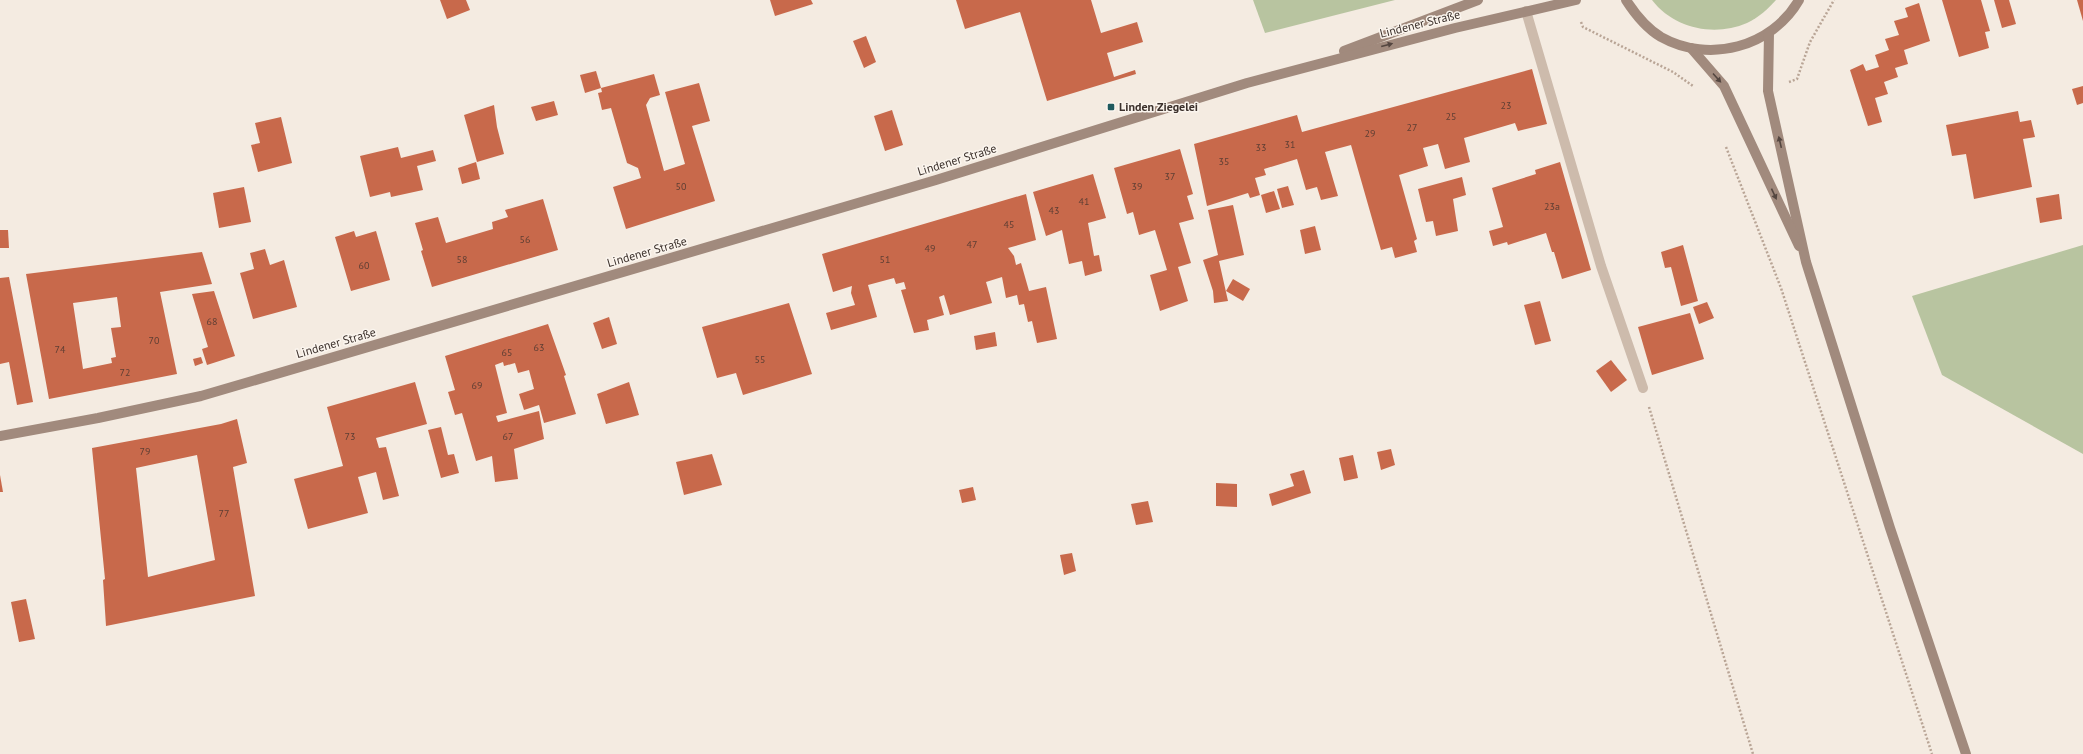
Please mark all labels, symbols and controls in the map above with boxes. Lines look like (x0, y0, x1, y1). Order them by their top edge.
street label: Lindener Straße (1378, 6, 1462, 41)
one-way arrow (1381, 42, 1393, 48)
one-way arrow (1712, 72, 1721, 83)
place label: Linden Ziegelei (1119, 99, 1198, 114)
house number: 23 (1501, 99, 1511, 112)
marker: Linden Ziegelei (1106, 102, 1116, 112)
house number: 25 (1446, 110, 1456, 123)
house number: 27 (1407, 121, 1417, 134)
house number: 29 (1365, 127, 1375, 140)
one-way arrow (1777, 136, 1783, 148)
house number: 31 (1285, 138, 1295, 151)
street label: Lindener Straße (915, 140, 998, 179)
house number: 33 (1256, 141, 1266, 154)
house number: 35 (1219, 155, 1229, 168)
house number: 37 (1165, 170, 1175, 183)
house number: 50 (676, 180, 687, 193)
house number: 39 (1132, 180, 1142, 193)
one-way arrow (1771, 188, 1777, 199)
house number: 41 (1079, 195, 1089, 208)
house number: 23a (1544, 200, 1560, 213)
house number: 43 (1049, 204, 1059, 217)
house number: 45 (1004, 218, 1014, 231)
house number: 56 (520, 233, 530, 246)
street label: Lindener Straße (605, 233, 688, 270)
house number: 47 (967, 238, 977, 251)
house number: 49 (925, 242, 935, 255)
house number: 58 (457, 253, 467, 266)
house number: 51 (880, 253, 890, 266)
house number: 60 (359, 259, 370, 272)
house number: 68 (207, 315, 217, 328)
street label: Lindener Straße (294, 324, 377, 361)
house number: 70 (149, 334, 160, 347)
house number: 63 (534, 341, 544, 354)
house number: 74 (55, 343, 66, 356)
house number: 65 (502, 346, 512, 359)
house number: 55 (755, 353, 765, 366)
house number: 72 (120, 366, 130, 379)
house number: 69 (472, 379, 482, 392)
house number: 73 (345, 430, 355, 443)
house number: 67 (503, 430, 513, 443)
house number: 79 (140, 445, 150, 458)
house number: 77 (219, 507, 229, 520)

